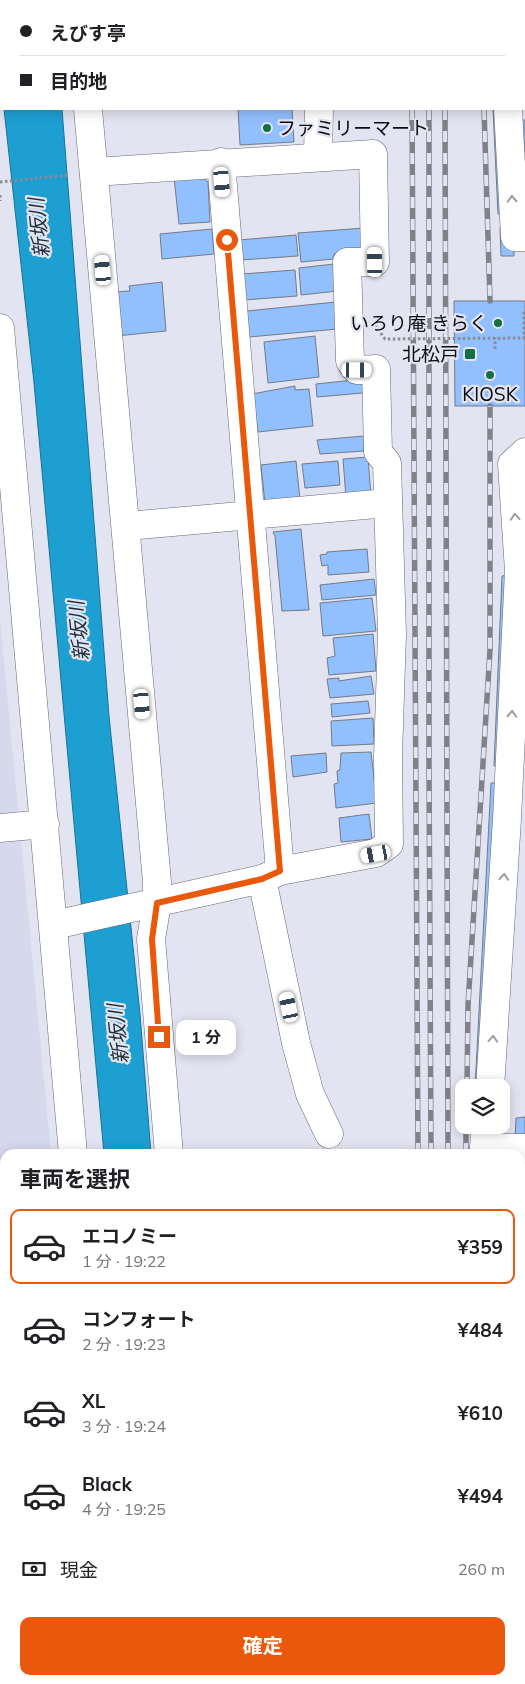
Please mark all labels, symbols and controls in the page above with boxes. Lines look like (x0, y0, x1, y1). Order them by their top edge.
text: えびす亭 (50, 21, 126, 45)
text: 目的地 (50, 69, 107, 93)
place label: ファミリーマート (277, 116, 429, 140)
marker: ファミリーマート (261, 122, 273, 134)
car (213, 166, 230, 198)
one-way arrow (507, 194, 518, 202)
water label: 新坂川 (23, 195, 54, 259)
route start (216, 229, 238, 251)
car (367, 247, 382, 277)
car (94, 254, 111, 286)
place label: いろり庵 きらく (350, 311, 488, 335)
marker: いろり庵 きらく (492, 317, 504, 329)
place label: 北松戸 (402, 342, 459, 366)
marker: 北松戸 (463, 347, 477, 361)
car (342, 363, 372, 378)
marker: KIOSK (484, 369, 496, 381)
place label: KIOSK (462, 382, 519, 406)
one-way arrow (510, 513, 521, 521)
water label: 新坂川 (63, 598, 94, 662)
car (133, 688, 150, 720)
one-way arrow (507, 710, 517, 718)
car (359, 844, 392, 864)
one-way arrow (498, 872, 509, 880)
car (278, 991, 299, 1023)
water label: 新坂川 (102, 1001, 133, 1065)
callout: 1 分 (176, 1020, 236, 1054)
route end (148, 1026, 170, 1048)
text: 1 分 (191, 1027, 221, 1047)
one-way arrow (488, 1035, 499, 1043)
map controls (455, 1079, 510, 1134)
button: layers (455, 1079, 510, 1134)
text: 車両を選択 (20, 1165, 130, 1193)
icon: car (22, 1224, 67, 1269)
text: エコノミー (82, 1224, 177, 1248)
text: ¥359 (457, 1235, 503, 1259)
text: 1 分 · 19:22 (82, 1251, 166, 1271)
icon: car (22, 1307, 67, 1352)
text: コンフォート (82, 1307, 195, 1331)
text: ¥484 (457, 1318, 503, 1342)
text: 2 分 · 19:23 (82, 1334, 166, 1354)
text: XL (82, 1389, 105, 1413)
icon: car (22, 1390, 67, 1435)
text: ¥610 (457, 1401, 503, 1425)
text: 3 分 · 19:24 (82, 1416, 166, 1436)
text: Black (82, 1472, 132, 1496)
icon: car (22, 1473, 67, 1518)
text: ¥494 (457, 1484, 503, 1508)
text: 4 分 · 19:25 (82, 1499, 166, 1519)
icon: cash (20, 1555, 48, 1583)
text: 現金 (60, 1558, 98, 1582)
text: 260 m (458, 1559, 505, 1579)
button: 確定 (20, 1617, 505, 1675)

